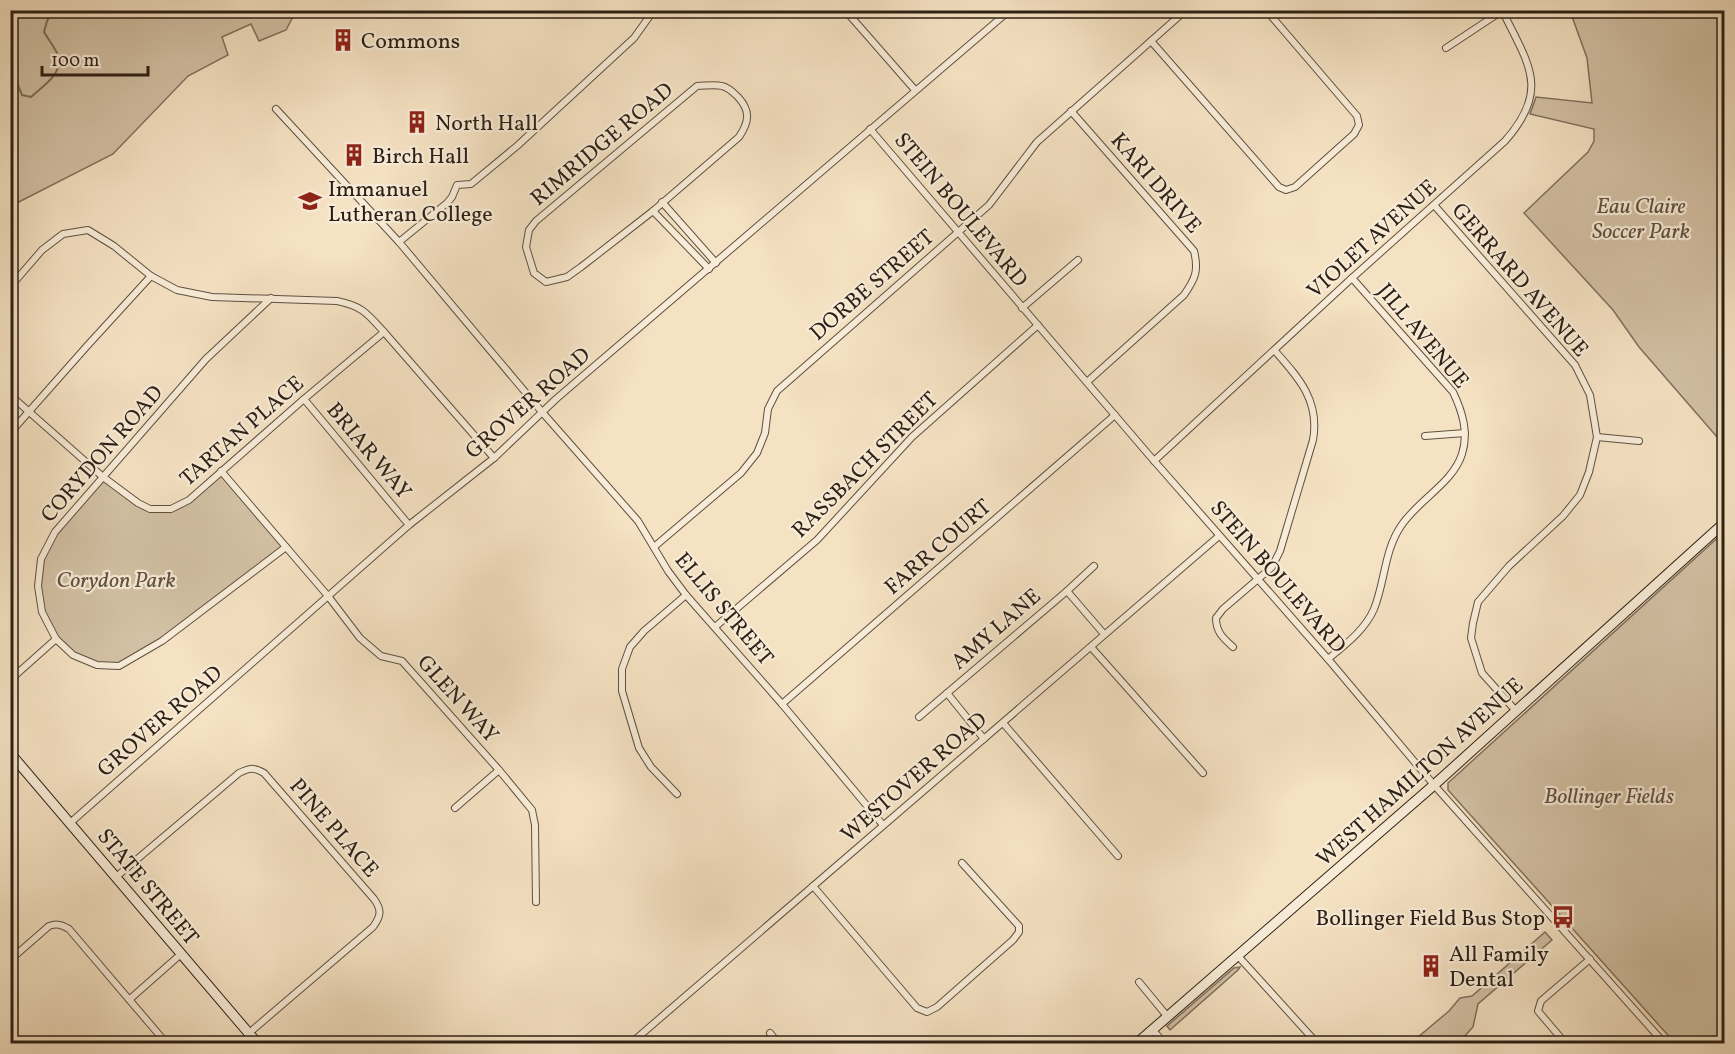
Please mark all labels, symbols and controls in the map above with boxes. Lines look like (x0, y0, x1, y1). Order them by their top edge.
building icon: Commons (330, 27, 356, 53)
place label: Commons (361, 27, 460, 58)
scale bar (42, 39, 148, 77)
text: 100 m (51, 49, 100, 74)
street label: RIMRIDGE ROAD (524, 76, 681, 214)
building icon: North Hall (404, 109, 430, 135)
place label: North Hall (435, 109, 538, 140)
street label: STEIN BOULEVARD (886, 126, 1034, 295)
street label: KARI DRIVE (1102, 126, 1208, 241)
building icon: Birch Hall (341, 142, 367, 168)
place label: Birch Hall (372, 142, 469, 173)
street label: VIOLET AVENUE (1301, 173, 1445, 307)
place label: Immanuel Lutheran College (328, 175, 493, 231)
school or university icon: Immanuel Lutheran College (297, 188, 323, 214)
park label: Eau Claire Soccer Park (1592, 192, 1690, 248)
street label: GERRARD AVENUE (1443, 197, 1595, 365)
street label: DORBE STREET (804, 223, 942, 349)
street label: JILL AVENUE (1369, 277, 1475, 396)
street label: GROVER ROAD (459, 341, 598, 467)
street label: TARTAN PLACE (174, 369, 312, 495)
street label: CORYDON ROAD (34, 379, 171, 530)
street label: RASSBACH STREET (786, 386, 946, 546)
street label: BRIAR WAY (318, 396, 418, 507)
street label: FARR COURT (879, 493, 999, 603)
street label: STEIN BOULEVARD (1202, 494, 1352, 661)
street label: ELLIS STREET (666, 546, 780, 673)
park label: Corydon Park (56, 566, 176, 597)
street label: AMY LANE (945, 582, 1048, 678)
street label: GLEN WAY (409, 649, 505, 751)
street label: GROVER ROAD (91, 659, 230, 785)
street label: WEST HAMILTON AVENUE (1310, 671, 1531, 874)
street label: WESTOVER ROAD (835, 706, 995, 850)
street label: PINE PLACE (281, 772, 385, 885)
park label: Bollinger Fields (1544, 782, 1674, 813)
street label: STATE STREET (89, 823, 205, 953)
place label: Bollinger Field Bus Stop (1316, 904, 1545, 935)
bus stop icon: Bollinger Field Bus Stop (1550, 904, 1576, 930)
place label: All Family Dental (1449, 940, 1549, 996)
building icon: All Family Dental (1418, 953, 1444, 979)

